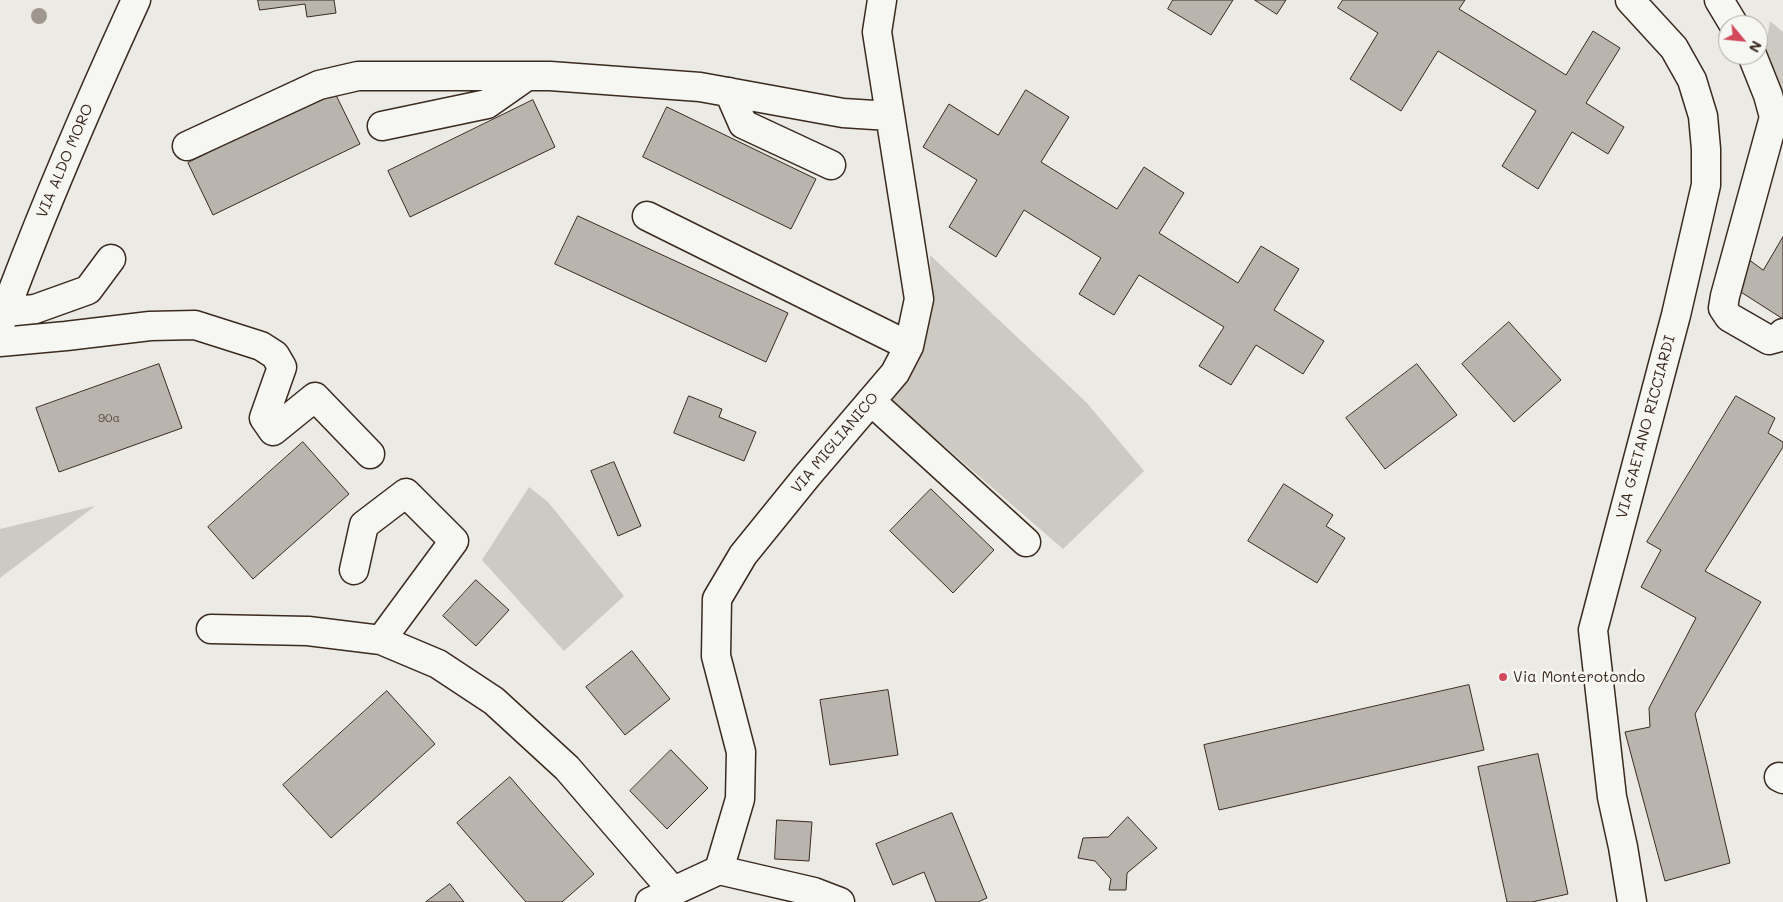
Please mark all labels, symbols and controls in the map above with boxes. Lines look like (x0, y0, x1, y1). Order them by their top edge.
north arrow (1718, 15, 1768, 65)
text: N (1745, 38, 1767, 56)
street label: VIA ALDO MORO (33, 101, 97, 221)
street label: VIA GAETANO RICCIARDI (1613, 333, 1679, 521)
street label: VIA MIGLIANICO (788, 389, 882, 497)
house number: 90a (98, 411, 120, 425)
place label: Via Monterotondo (1513, 668, 1645, 686)
marker: Via Monterotondo (1497, 671, 1509, 683)

